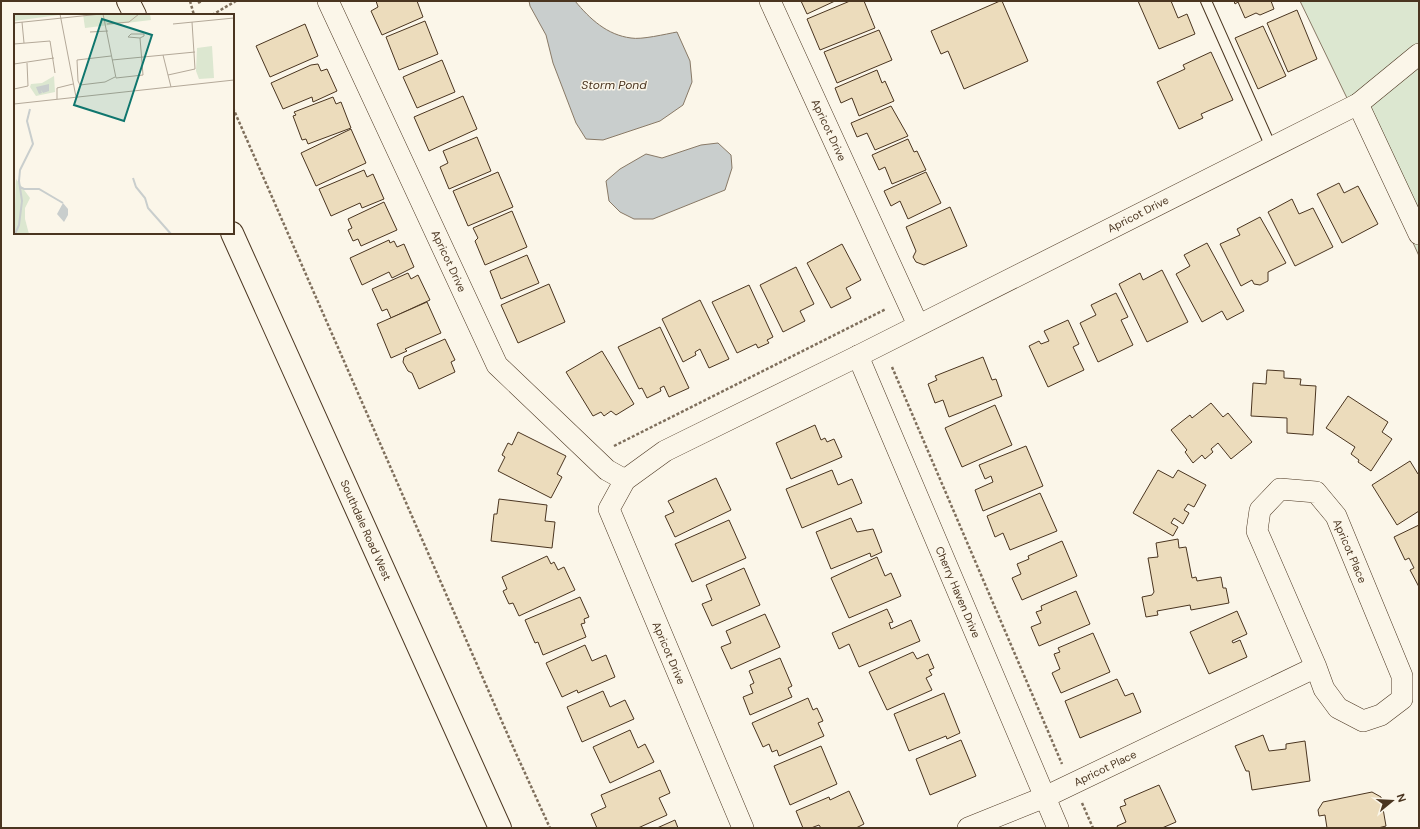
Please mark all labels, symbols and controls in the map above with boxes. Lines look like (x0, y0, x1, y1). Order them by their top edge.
inset map (14, 14, 234, 234)
water label: Storm Pond (581, 77, 647, 93)
street label: Apricot Drive (809, 97, 849, 163)
street label: Apricot Drive (1105, 193, 1171, 235)
street label: Apricot Drive (429, 228, 469, 294)
street label: Southdale Road West (337, 477, 395, 583)
street label: Apricot Place (1330, 517, 1370, 585)
street label: Cherry Haven Drive (932, 544, 984, 640)
street label: Apricot Drive (650, 620, 688, 686)
street label: Apricot Place (1071, 747, 1139, 789)
north arrow (1372, 781, 1412, 821)
text: N (1394, 792, 1409, 804)

